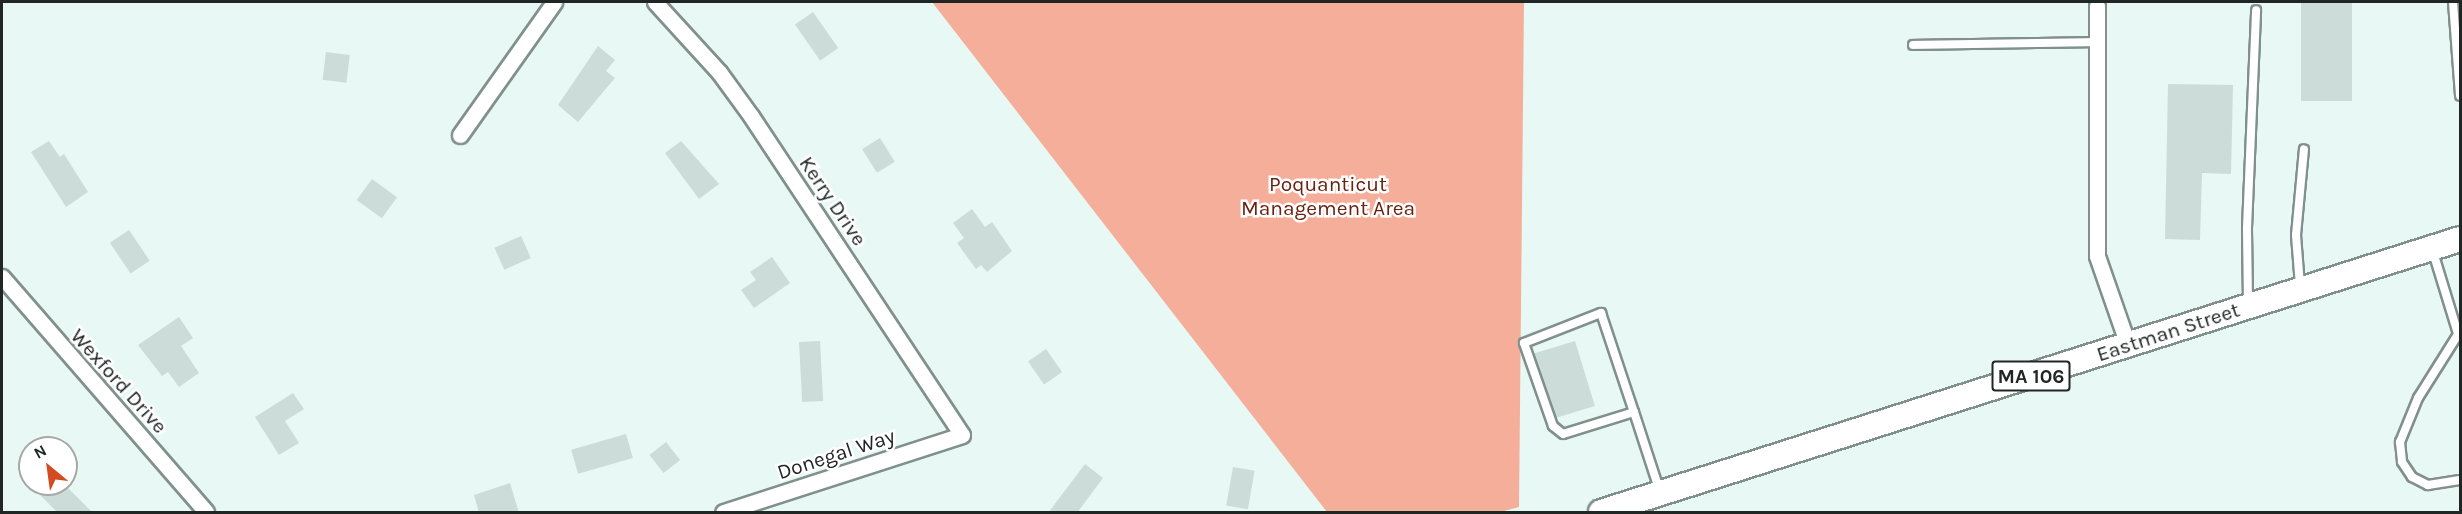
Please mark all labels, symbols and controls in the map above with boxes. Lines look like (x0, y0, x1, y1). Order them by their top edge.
street label: Kerry Drive (794, 151, 872, 251)
park label: Poquanticut Management Area (1241, 171, 1415, 221)
street label: Eastman Street (2093, 297, 2243, 367)
street label: Wexford Drive (65, 323, 173, 439)
road number: MA 106 (1990, 359, 2072, 393)
street label: Donegal Way (774, 423, 898, 485)
north arrow (18, 436, 78, 496)
text: N (30, 440, 50, 463)

